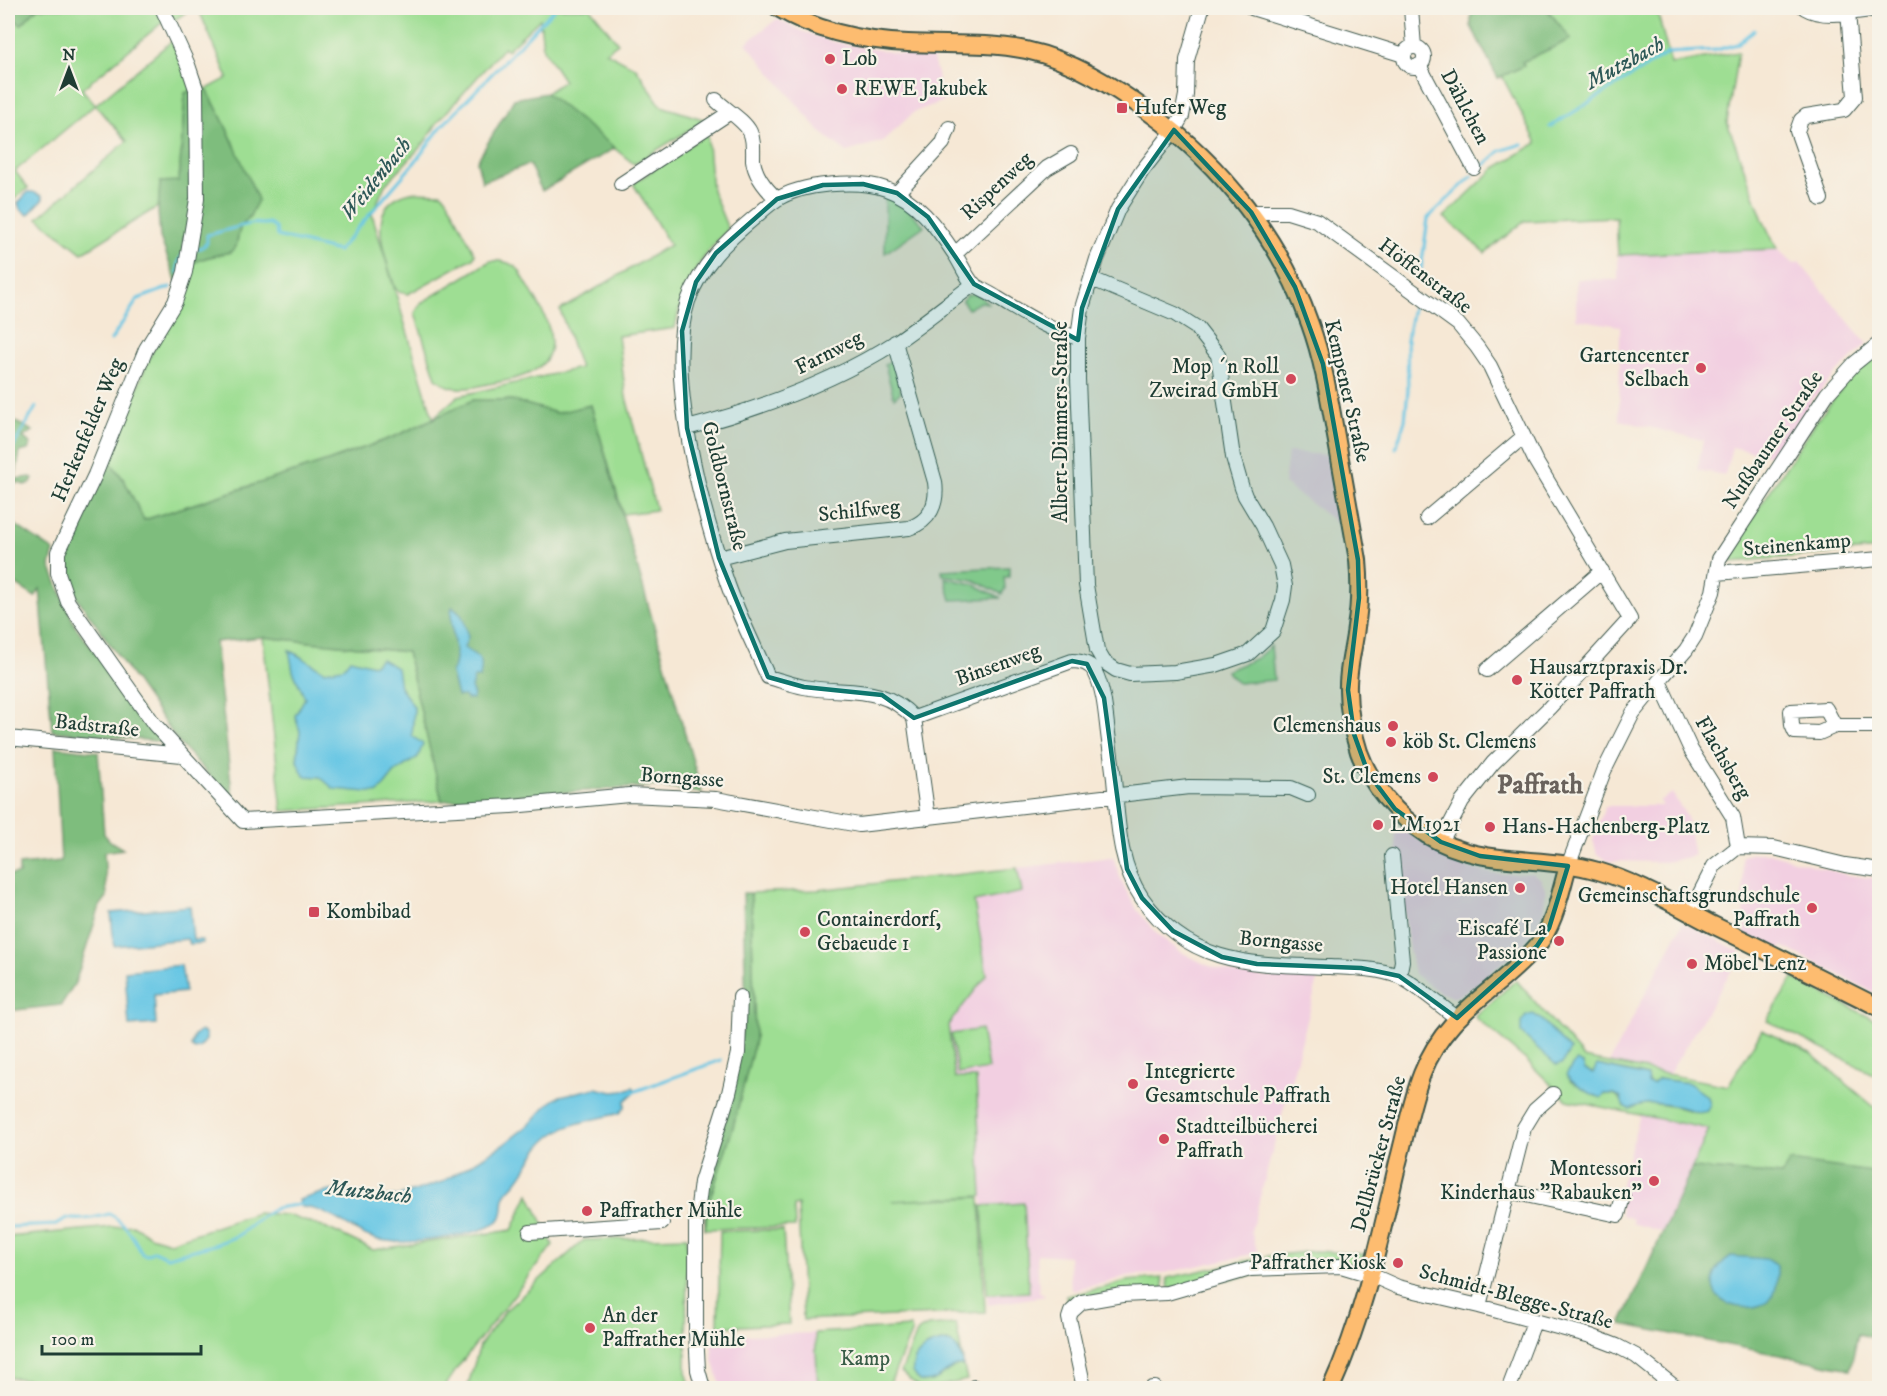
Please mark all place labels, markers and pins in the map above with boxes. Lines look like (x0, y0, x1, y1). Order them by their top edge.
place label: Lob (842, 46, 877, 72)
marker: Lob (823, 52, 837, 66)
place label: REWE Jakubek (854, 76, 988, 102)
marker: REWE Jakubek (835, 82, 849, 96)
place label: Hufer Weg (1134, 95, 1227, 121)
marker: Hufer Weg (1115, 101, 1129, 115)
place label: Gartencenter Selbach (1579, 343, 1689, 393)
place label: Mop ´n Roll Zweirad GmbH (1149, 354, 1280, 404)
marker: Gartencenter Selbach (1694, 361, 1708, 375)
marker: Mop ´n Roll Zweirad GmbH (1284, 372, 1298, 386)
place label: Hausarztpraxis Dr. Kötter Paffrath (1529, 655, 1688, 705)
marker: Hausarztpraxis Dr. Kötter Paffrath (1510, 673, 1524, 687)
place label: Clemenshaus (1273, 713, 1381, 739)
marker: Clemenshaus (1386, 719, 1400, 733)
place label: köb St. Clemens (1403, 729, 1536, 755)
marker: köb St. Clemens (1384, 735, 1398, 749)
place label: St. Clemens (1323, 764, 1421, 790)
marker: St. Clemens (1426, 770, 1440, 784)
place label: LM1921 (1390, 812, 1461, 838)
place label: Hans-Hachenberg-Platz (1502, 814, 1710, 840)
marker: LM1921 (1371, 818, 1385, 832)
marker: Hans-Hachenberg-Platz (1483, 820, 1497, 834)
place label: Hotel Hansen (1390, 875, 1508, 901)
marker: Hotel Hansen (1513, 881, 1527, 895)
place label: Gemeinschaftsgrundschule Paffrath (1578, 883, 1800, 933)
place label: Kombibad (326, 899, 411, 925)
marker: Gemeinschaftsgrundschule Paffrath (1805, 901, 1819, 915)
marker: Kombibad (307, 905, 321, 919)
place label: Containerdorf, Gebaeude 1 (817, 907, 941, 957)
place label: Eiscafé La Passione (1458, 916, 1547, 966)
marker: Containerdorf, Gebaeude 1 (798, 925, 812, 939)
marker: Eiscafé La Passione (1552, 934, 1566, 948)
place label: Möbel Lenz (1704, 951, 1806, 977)
marker: Möbel Lenz (1685, 957, 1699, 971)
place label: Integrierte Gesamtschule Paffrath (1145, 1059, 1331, 1109)
marker: Integrierte Gesamtschule Paffrath (1126, 1077, 1140, 1091)
place label: Stadtteilbücherei Paffrath (1176, 1114, 1318, 1164)
marker: Stadtteilbücherei Paffrath (1157, 1132, 1171, 1146)
place label: Montessori Kinderhaus "Rabauken" (1440, 1156, 1642, 1206)
marker: Montessori Kinderhaus "Rabauken" (1647, 1174, 1661, 1188)
place label: Paffrather Mühle (599, 1198, 743, 1224)
marker: Paffrather Mühle (580, 1204, 594, 1218)
place label: Paffrather Kiosk (1250, 1250, 1387, 1276)
marker: Paffrather Kiosk (1391, 1256, 1405, 1270)
place label: An der Paffrather Mühle (602, 1303, 746, 1353)
marker: An der Paffrather Mühle (583, 1321, 597, 1335)

